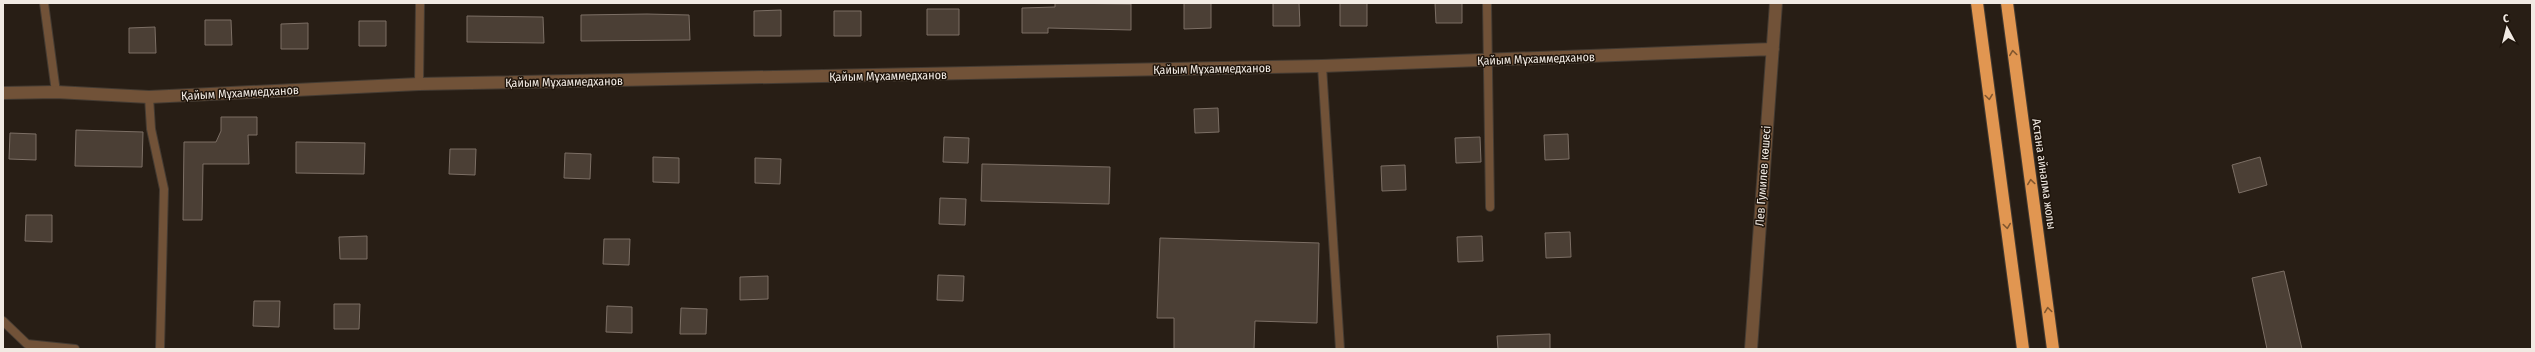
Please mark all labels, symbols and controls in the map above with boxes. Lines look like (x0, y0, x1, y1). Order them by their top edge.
north arrow (2487, 8, 2527, 48)
text: С (2502, 12, 2510, 25)
street label: Қайым Мұхаммедханов (1477, 50, 1595, 68)
one-way arrow (2009, 50, 2018, 56)
street label: Қайым Мұхаммедханов (1153, 61, 1271, 77)
street label: Қайым Мұхаммедханов (829, 68, 947, 84)
street label: Қайым Мұхаммедханов (505, 74, 623, 90)
street label: Қайым Мұхаммедханов (181, 83, 299, 103)
one-way arrow (1984, 94, 1993, 100)
street label: Астана айналма жолы (2029, 118, 2059, 230)
street label: Лев Гумилев көшесі (1752, 125, 1774, 227)
one-way arrow (2027, 178, 2036, 185)
one-way arrow (2002, 223, 2011, 229)
one-way arrow (2044, 307, 2053, 313)

